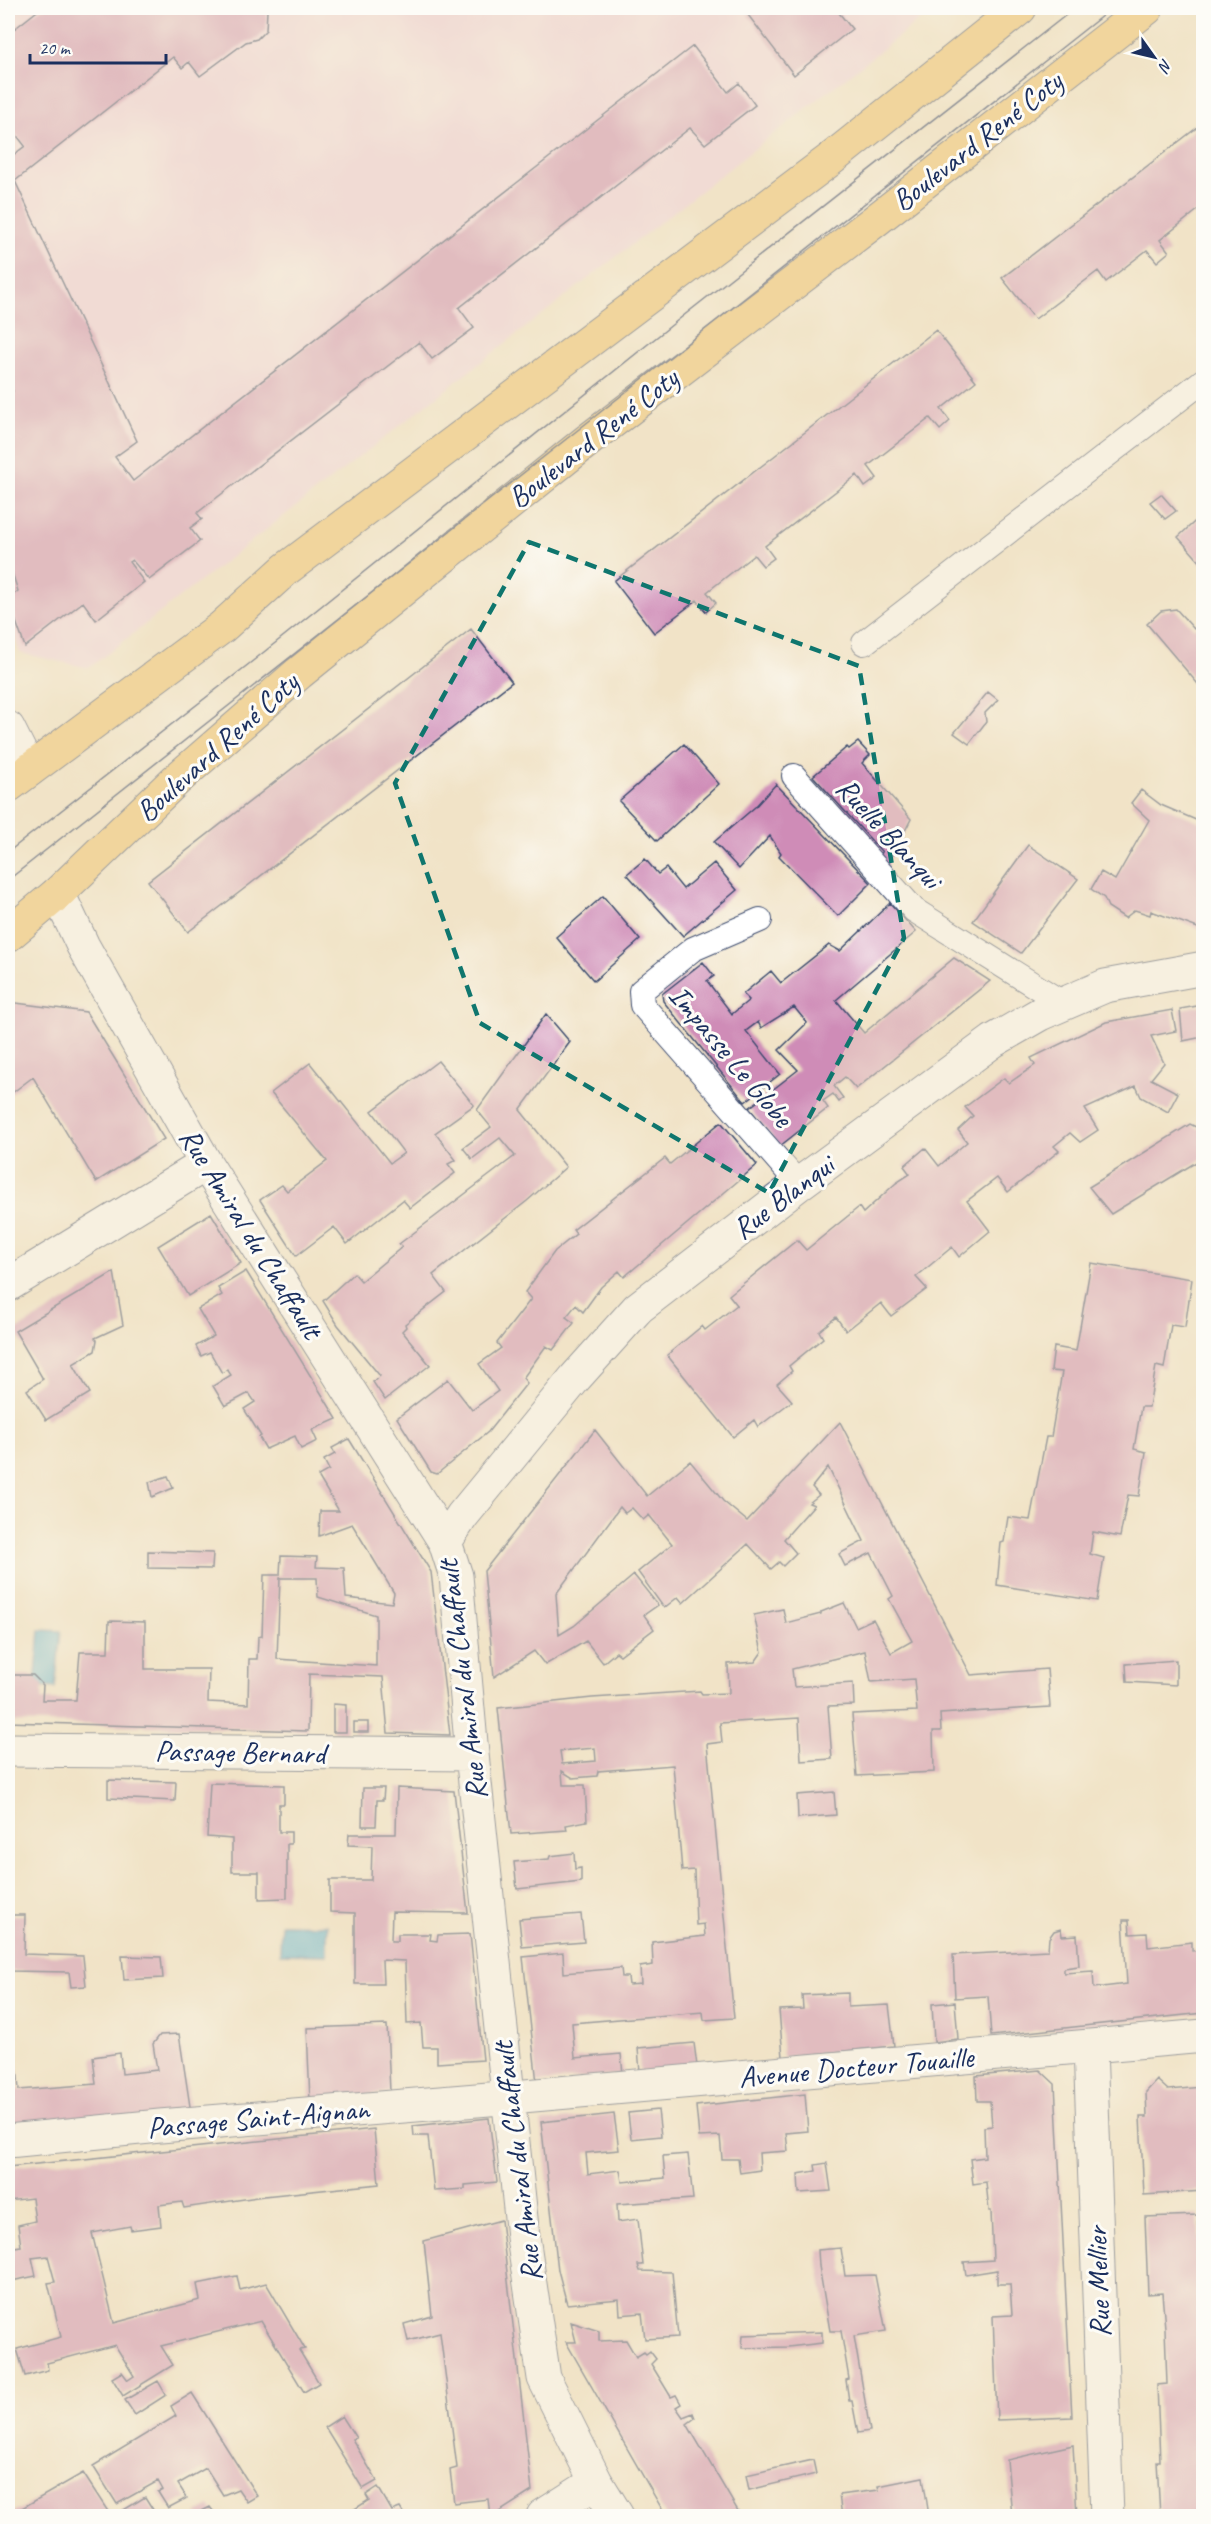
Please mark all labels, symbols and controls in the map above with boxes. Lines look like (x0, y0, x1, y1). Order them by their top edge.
scale bar (30, 27, 166, 65)
north arrow (1124, 27, 1184, 87)
text: 20 m (39, 37, 72, 59)
text: N (1153, 55, 1177, 77)
street label: Boulevard René Coty (884, 62, 1071, 219)
street label: Boulevard René Coty (500, 359, 687, 516)
street label: Boulevard René Coty (128, 663, 308, 830)
street label: Ruelle Blanqui (828, 769, 952, 899)
street label: Impasse Le Globe (661, 977, 803, 1137)
street label: Rue Amiral du Chaffault (171, 1121, 333, 1348)
street label: Rue Blanqui (725, 1144, 844, 1248)
street label: Rue Amiral du Chaffault (428, 1555, 496, 1802)
street label: Passage Bernard (155, 1732, 330, 1773)
street label: Rue Amiral du Chaffault (483, 2037, 551, 2284)
street label: Avenue Docteur Touaille (737, 2038, 977, 2096)
street label: Passage Saint-Aignan (145, 2089, 372, 2147)
street label: Rue Mellier (1077, 2224, 1119, 2338)

